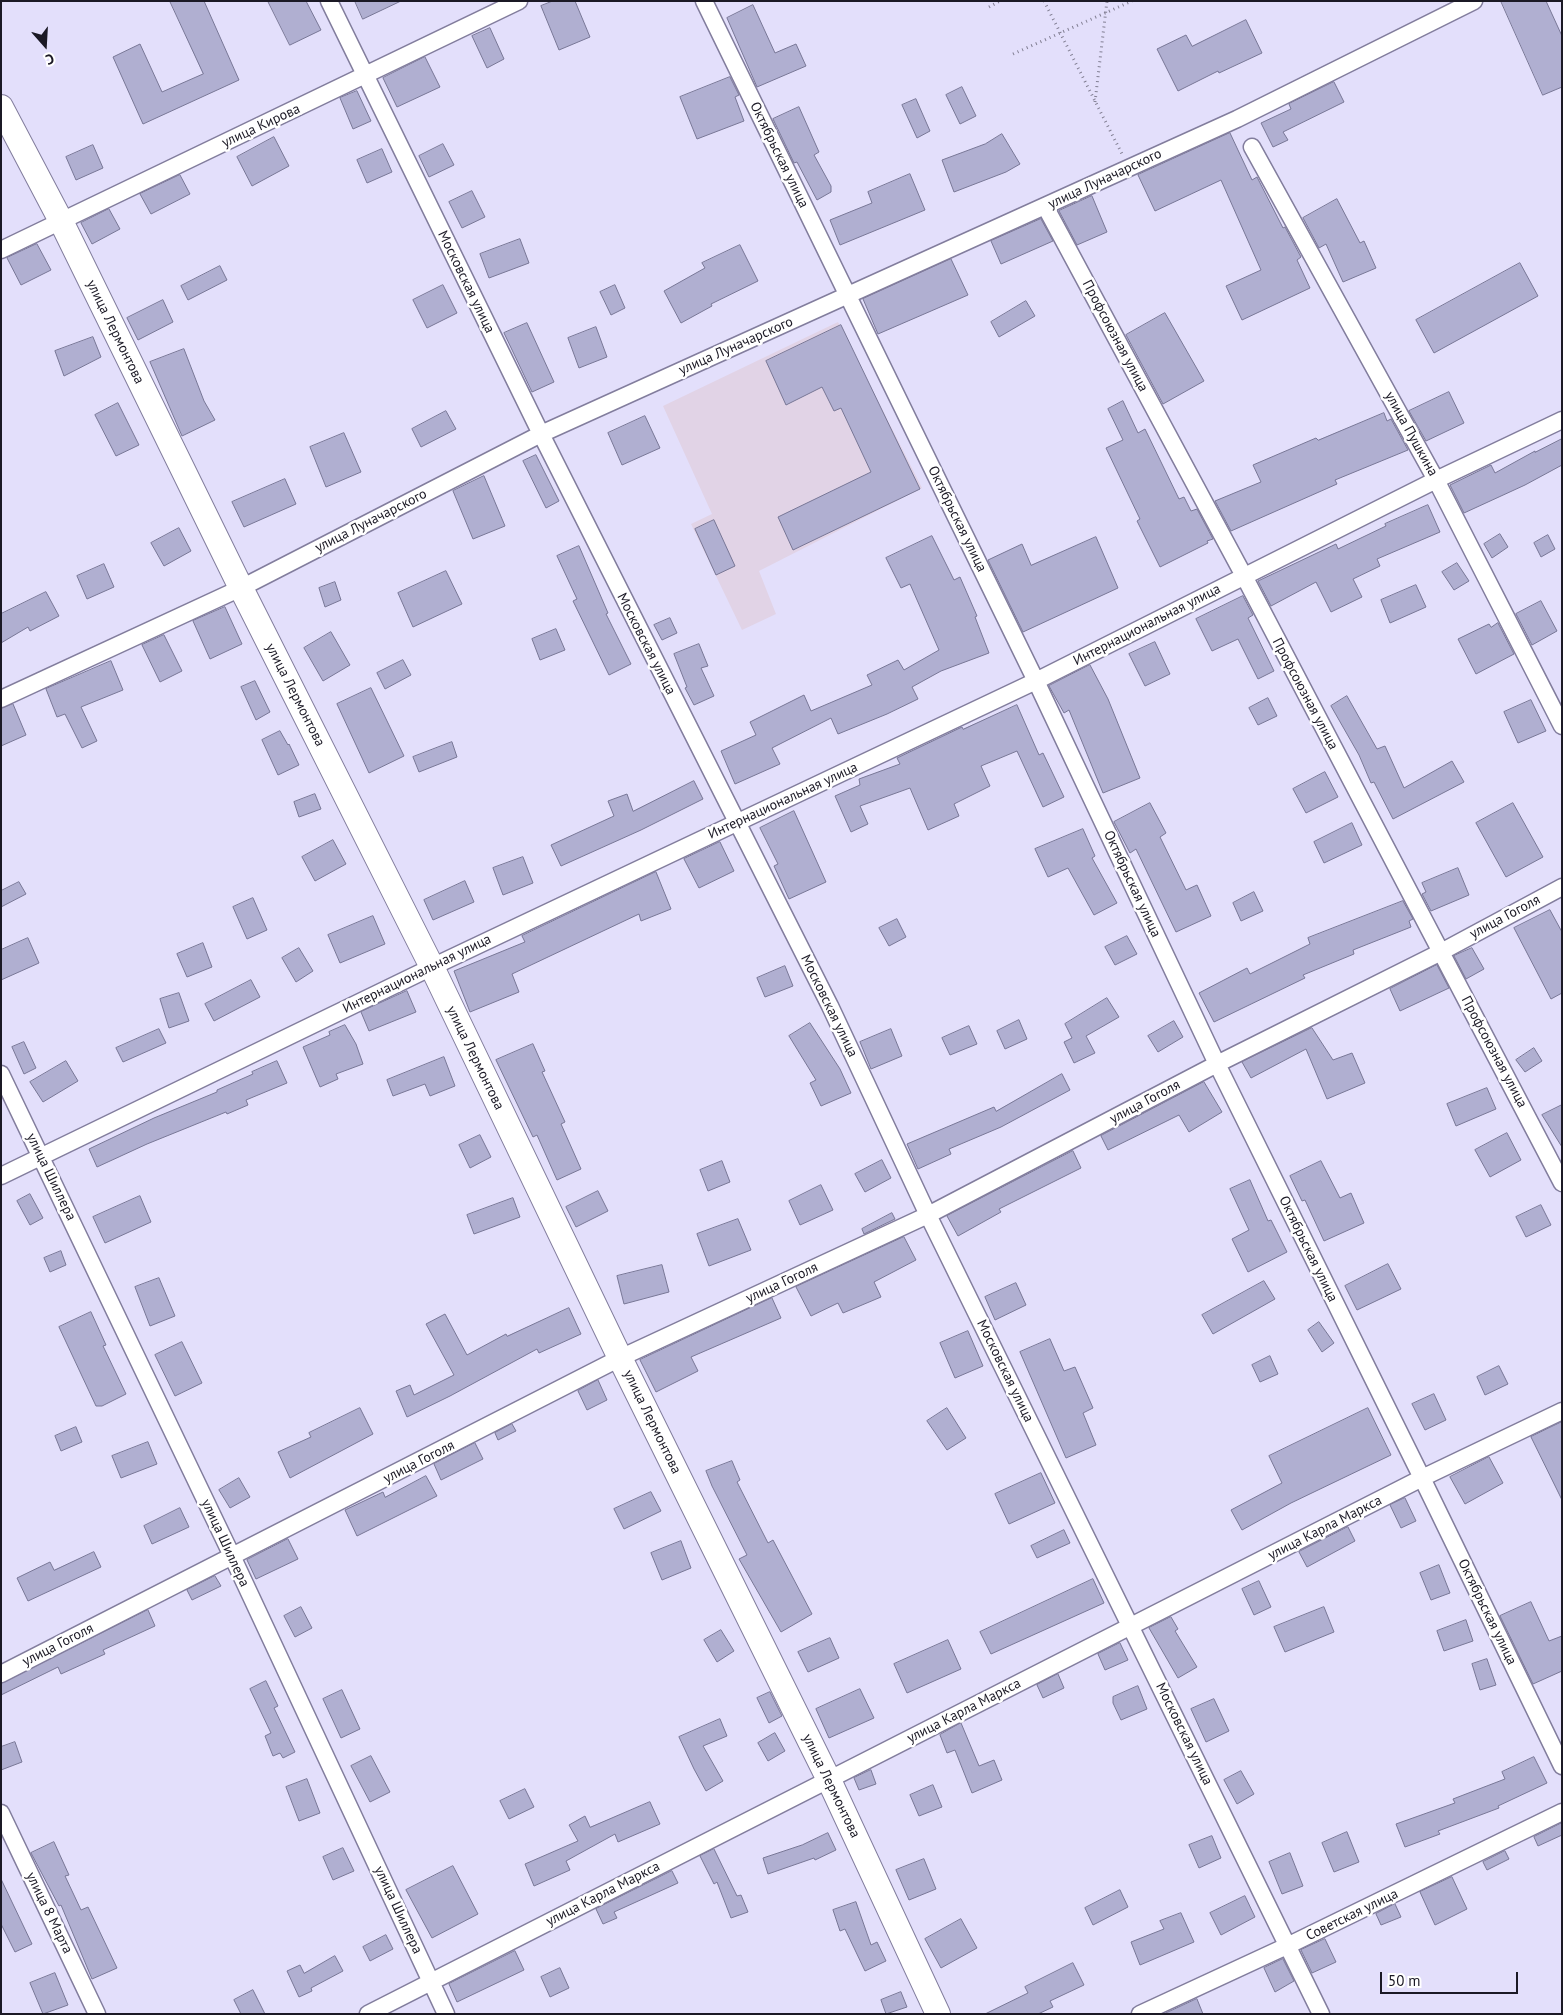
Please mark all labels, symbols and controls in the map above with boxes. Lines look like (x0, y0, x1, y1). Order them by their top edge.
north arrow (20, 20, 70, 70)
text: С (43, 49, 57, 69)
street label: Октябрьская улица (746, 99, 812, 211)
street label: улица Кирова (219, 101, 303, 151)
street label: улица Луначарского (1046, 145, 1164, 213)
street label: Московская улица (434, 228, 498, 336)
street label: улица Лермонтова (83, 277, 147, 387)
street label: Профсоюзная улица (1078, 277, 1152, 395)
street label: улица Луначарского (676, 313, 796, 379)
street label: улица Пушкина (1381, 389, 1441, 479)
street label: Октябрьская улица (924, 463, 990, 575)
street label: улица Луначарского (312, 486, 430, 556)
street label: Интернациональная улица (1071, 581, 1223, 669)
street label: Московская улица (613, 590, 679, 698)
street label: Профсоюзная улица (1268, 635, 1342, 753)
street label: улица Лермонтова (262, 641, 328, 749)
street label: Интернациональная улица (706, 759, 860, 843)
street label: Октябрьская улица (1100, 828, 1164, 940)
street label: улица Гоголя (1467, 891, 1543, 943)
street label: Интернациональная улица (340, 931, 494, 1017)
street label: Московская улица (797, 952, 861, 1060)
street label: Профсоюзная улица (1457, 993, 1531, 1111)
street label: улица Лермонтова (443, 1003, 507, 1113)
street label: улица Гоголя (1107, 1076, 1183, 1128)
street label: улица Шиллера (23, 1131, 79, 1223)
street label: Октябрьская улица (1275, 1193, 1341, 1305)
street label: улица Гоголя (743, 1259, 821, 1307)
street label: Московская улица (973, 1317, 1037, 1425)
street label: улица Лермонтова (620, 1367, 684, 1477)
street label: улица Гоголя (381, 1437, 457, 1487)
street label: улица Карла Маркса (1265, 1492, 1385, 1564)
street label: улица Шиллера (197, 1496, 253, 1590)
street label: Октябрьская улица (1454, 1556, 1520, 1668)
street label: улица Гоголя (20, 1620, 96, 1670)
street label: улица Карла Маркса (904, 1675, 1024, 1747)
street label: Московская улица (1152, 1680, 1216, 1788)
street label: улица Лермонтова (799, 1731, 863, 1841)
street label: улица Карла Маркса (543, 1858, 663, 1930)
street label: улица Шиллера (370, 1863, 426, 1957)
street label: улица 8 Марта (22, 1869, 76, 1957)
street label: Советская улица (1303, 1885, 1401, 1945)
scale bar (1383, 1962, 1520, 1994)
text: 50 m (1388, 1971, 1421, 1990)

